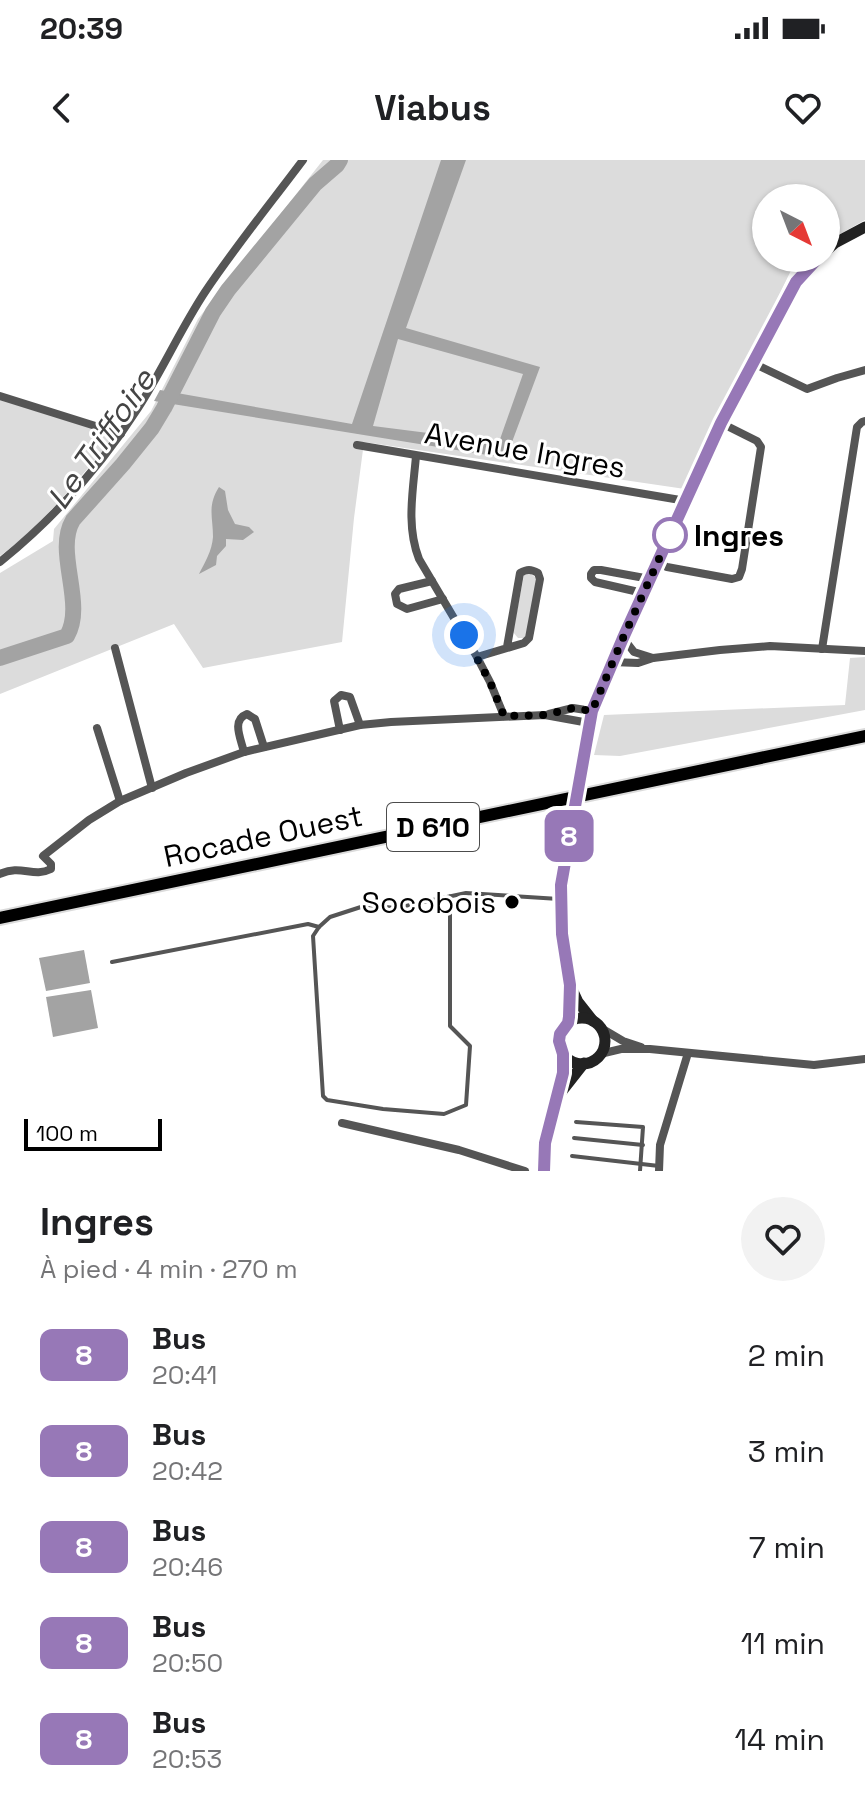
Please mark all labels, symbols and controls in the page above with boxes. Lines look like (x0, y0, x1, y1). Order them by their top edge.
text: 20:39 (40, 9, 123, 48)
text: Viabus (374, 85, 491, 131)
icon: back (40, 86, 84, 130)
icon: heart (781, 86, 825, 130)
north arrow (752, 184, 840, 272)
map controls (752, 184, 840, 272)
water label: Le Triffoire (38, 360, 164, 517)
street label: Avenue Ingres (422, 413, 628, 487)
place label: Ingres (694, 516, 784, 555)
marker: Ingres (653, 518, 687, 552)
your location (444, 615, 484, 655)
street label: Rocade Ouest (160, 796, 366, 876)
road number: D 610 (387, 803, 479, 851)
line badge: 8 (543, 810, 595, 862)
text: 8 (561, 818, 577, 854)
place label: Socobois (362, 883, 496, 922)
marker: Socobois (503, 893, 521, 911)
scale bar (24, 1115, 162, 1151)
text: 100 m (36, 1119, 98, 1147)
button: heart (741, 1197, 825, 1281)
text: Ingres (40, 1198, 154, 1246)
text: À pied · 4 min · 270 m (40, 1252, 298, 1286)
text: Bus (152, 1319, 206, 1358)
text: 2 min (748, 1336, 825, 1375)
text: 8 (76, 1337, 92, 1373)
text: 20:41 (152, 1358, 217, 1392)
text: Bus (152, 1415, 206, 1454)
text: 3 min (748, 1432, 825, 1471)
text: 8 (76, 1433, 92, 1469)
text: 20:42 (152, 1454, 223, 1488)
text: Bus (152, 1511, 206, 1550)
text: 7 min (749, 1528, 825, 1567)
text: 8 (76, 1529, 92, 1565)
text: 20:46 (152, 1550, 223, 1584)
text: Bus (152, 1607, 206, 1646)
text: 11 min (741, 1624, 825, 1663)
text: 8 (76, 1625, 92, 1661)
text: 20:50 (152, 1646, 223, 1680)
text: Bus (152, 1703, 206, 1742)
text: 14 min (734, 1720, 825, 1759)
text: 8 (76, 1721, 92, 1757)
text: 20:53 (152, 1742, 222, 1776)

